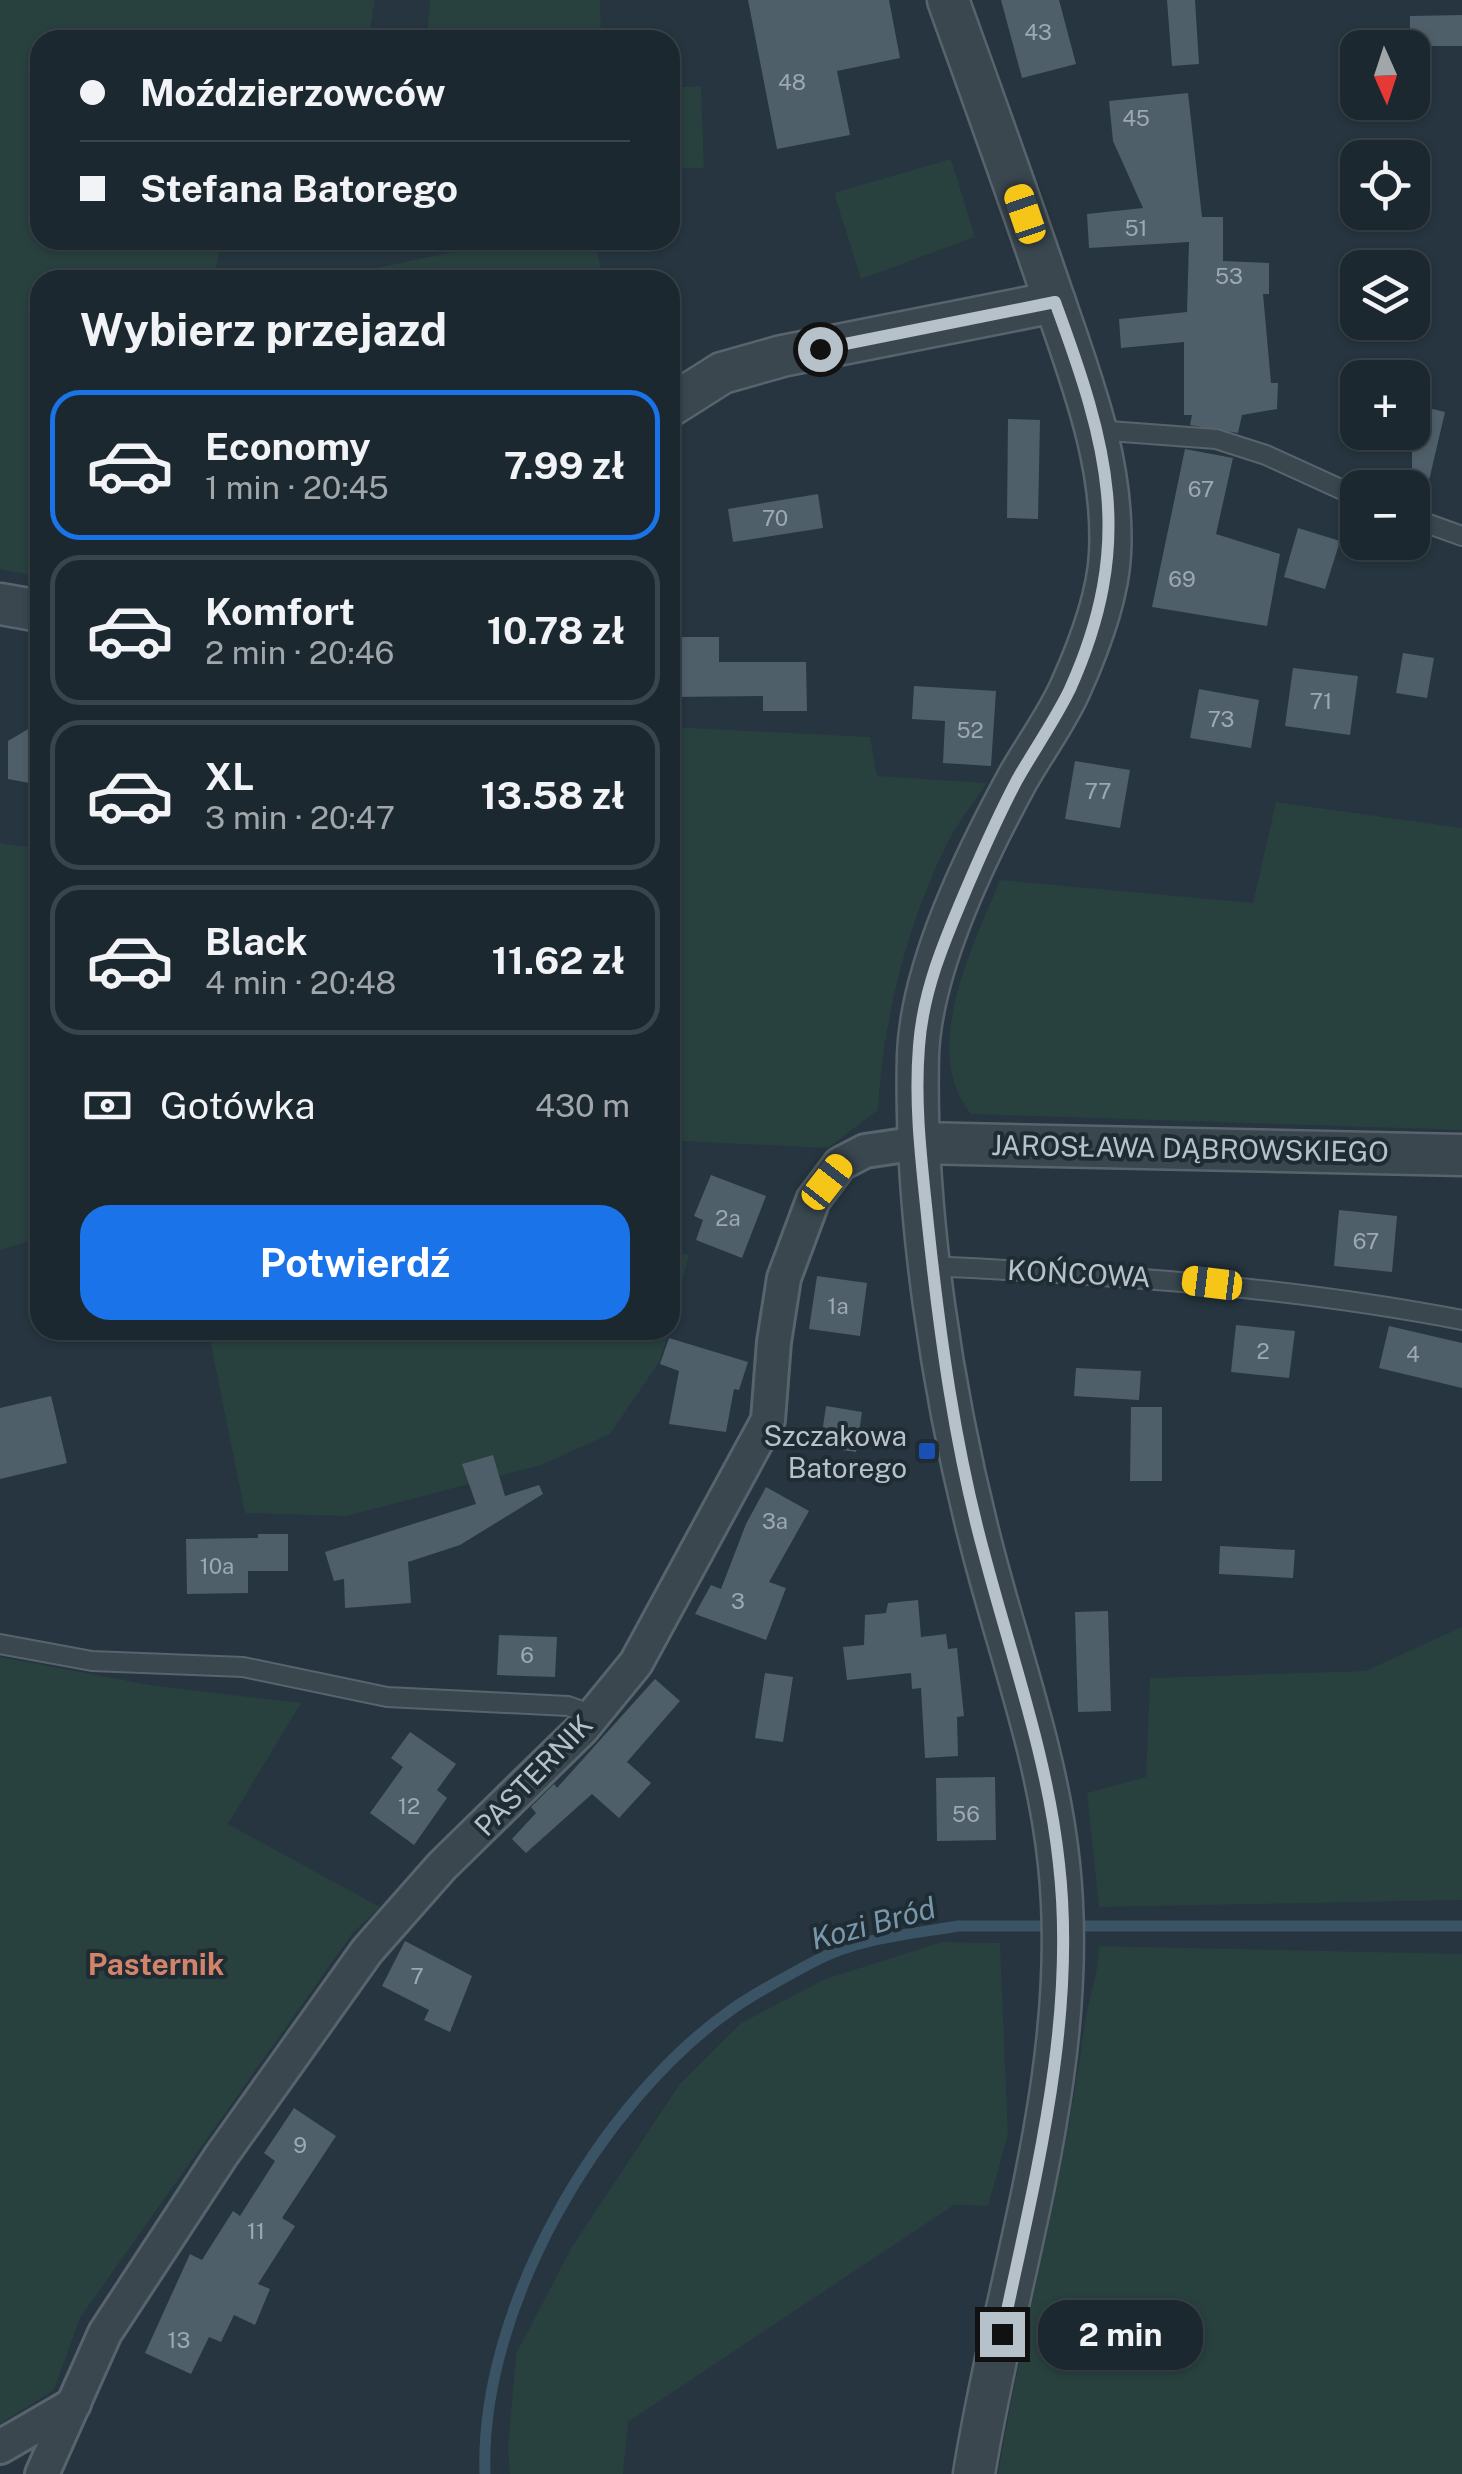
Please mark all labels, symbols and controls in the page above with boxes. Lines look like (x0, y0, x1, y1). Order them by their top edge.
house number: 43 (1024, 19, 1052, 45)
north arrow (1340, 30, 1430, 120)
map controls (1340, 30, 1430, 560)
house number: 48 (778, 69, 806, 95)
text: Moździerzowców (140, 70, 446, 115)
house number: 45 (1122, 105, 1150, 131)
button: locate (1340, 140, 1430, 230)
text: Stefana Batorego (140, 166, 458, 211)
car (1001, 181, 1049, 247)
house number: 51 (1124, 215, 1148, 241)
button: layers (1340, 250, 1430, 340)
house number: 53 (1215, 263, 1243, 289)
text: Wybierz przejazd (80, 303, 447, 356)
route start (798, 327, 843, 372)
button: + (1340, 360, 1430, 450)
icon: car (85, 420, 175, 510)
text: Economy (205, 424, 371, 469)
text: 7.99 zł (504, 443, 625, 488)
text: 1 min · 20:45 (205, 469, 389, 506)
button: − (1340, 470, 1430, 560)
house number: 67 (1188, 476, 1214, 502)
house number: 70 (762, 505, 788, 531)
house number: 69 (1168, 566, 1196, 592)
icon: car (85, 585, 175, 675)
text: Komfort (205, 589, 355, 634)
text: 10.78 zł (487, 608, 625, 653)
text: 2 min · 20:46 (205, 634, 395, 671)
house number: 71 (1310, 688, 1332, 714)
house number: 73 (1208, 706, 1234, 732)
house number: 52 (956, 717, 984, 743)
icon: car (85, 750, 175, 840)
text: XL (205, 754, 254, 799)
text: 13.58 zł (481, 773, 625, 818)
house number: 77 (1085, 778, 1111, 804)
text: 3 min · 20:47 (205, 799, 395, 836)
icon: car (85, 915, 175, 1005)
text: Black (205, 919, 308, 964)
text: 11.62 zł (491, 938, 625, 983)
text: 4 min · 20:48 (205, 964, 396, 1001)
icon: cash (80, 1078, 135, 1133)
text: Gotówka (160, 1083, 315, 1128)
text: 430 m (535, 1087, 630, 1124)
street label: JAROSŁAWA DĄBROWSKIEGO (991, 1128, 1389, 1168)
car (797, 1149, 857, 1215)
button: Potwierdź (80, 1205, 630, 1320)
house number: 2a (715, 1205, 741, 1231)
house number: 67 (1353, 1228, 1379, 1254)
street label: KOŃCOWA (1006, 1253, 1152, 1293)
car (1180, 1264, 1244, 1302)
house number: 1a (827, 1293, 849, 1319)
house number: 2 (1256, 1338, 1270, 1364)
house number: 4 (1406, 1341, 1420, 1367)
place label: Szczakowa Batorego (763, 1419, 907, 1484)
marker: Szczakowa Batorego (916, 1440, 938, 1462)
house number: 3a (762, 1508, 788, 1534)
house number: 10a (200, 1553, 234, 1579)
house number: 3 (731, 1588, 745, 1614)
house number: 6 (520, 1642, 534, 1668)
street label: PASTERNIK (467, 1708, 599, 1842)
house number: 12 (398, 1793, 420, 1819)
house number: 56 (952, 1801, 980, 1827)
water label: Kozi Bród (807, 1889, 939, 1957)
district label: Pasternik (88, 1946, 224, 1982)
house number: 7 (410, 1963, 424, 1989)
house number: 9 (293, 2132, 307, 2158)
house number: 11 (247, 2218, 265, 2244)
callout: 2 min (1037, 2299, 1202, 2369)
route end (980, 2312, 1025, 2357)
text: 2 min (1079, 2316, 1162, 2353)
house number: 13 (168, 2327, 190, 2353)

